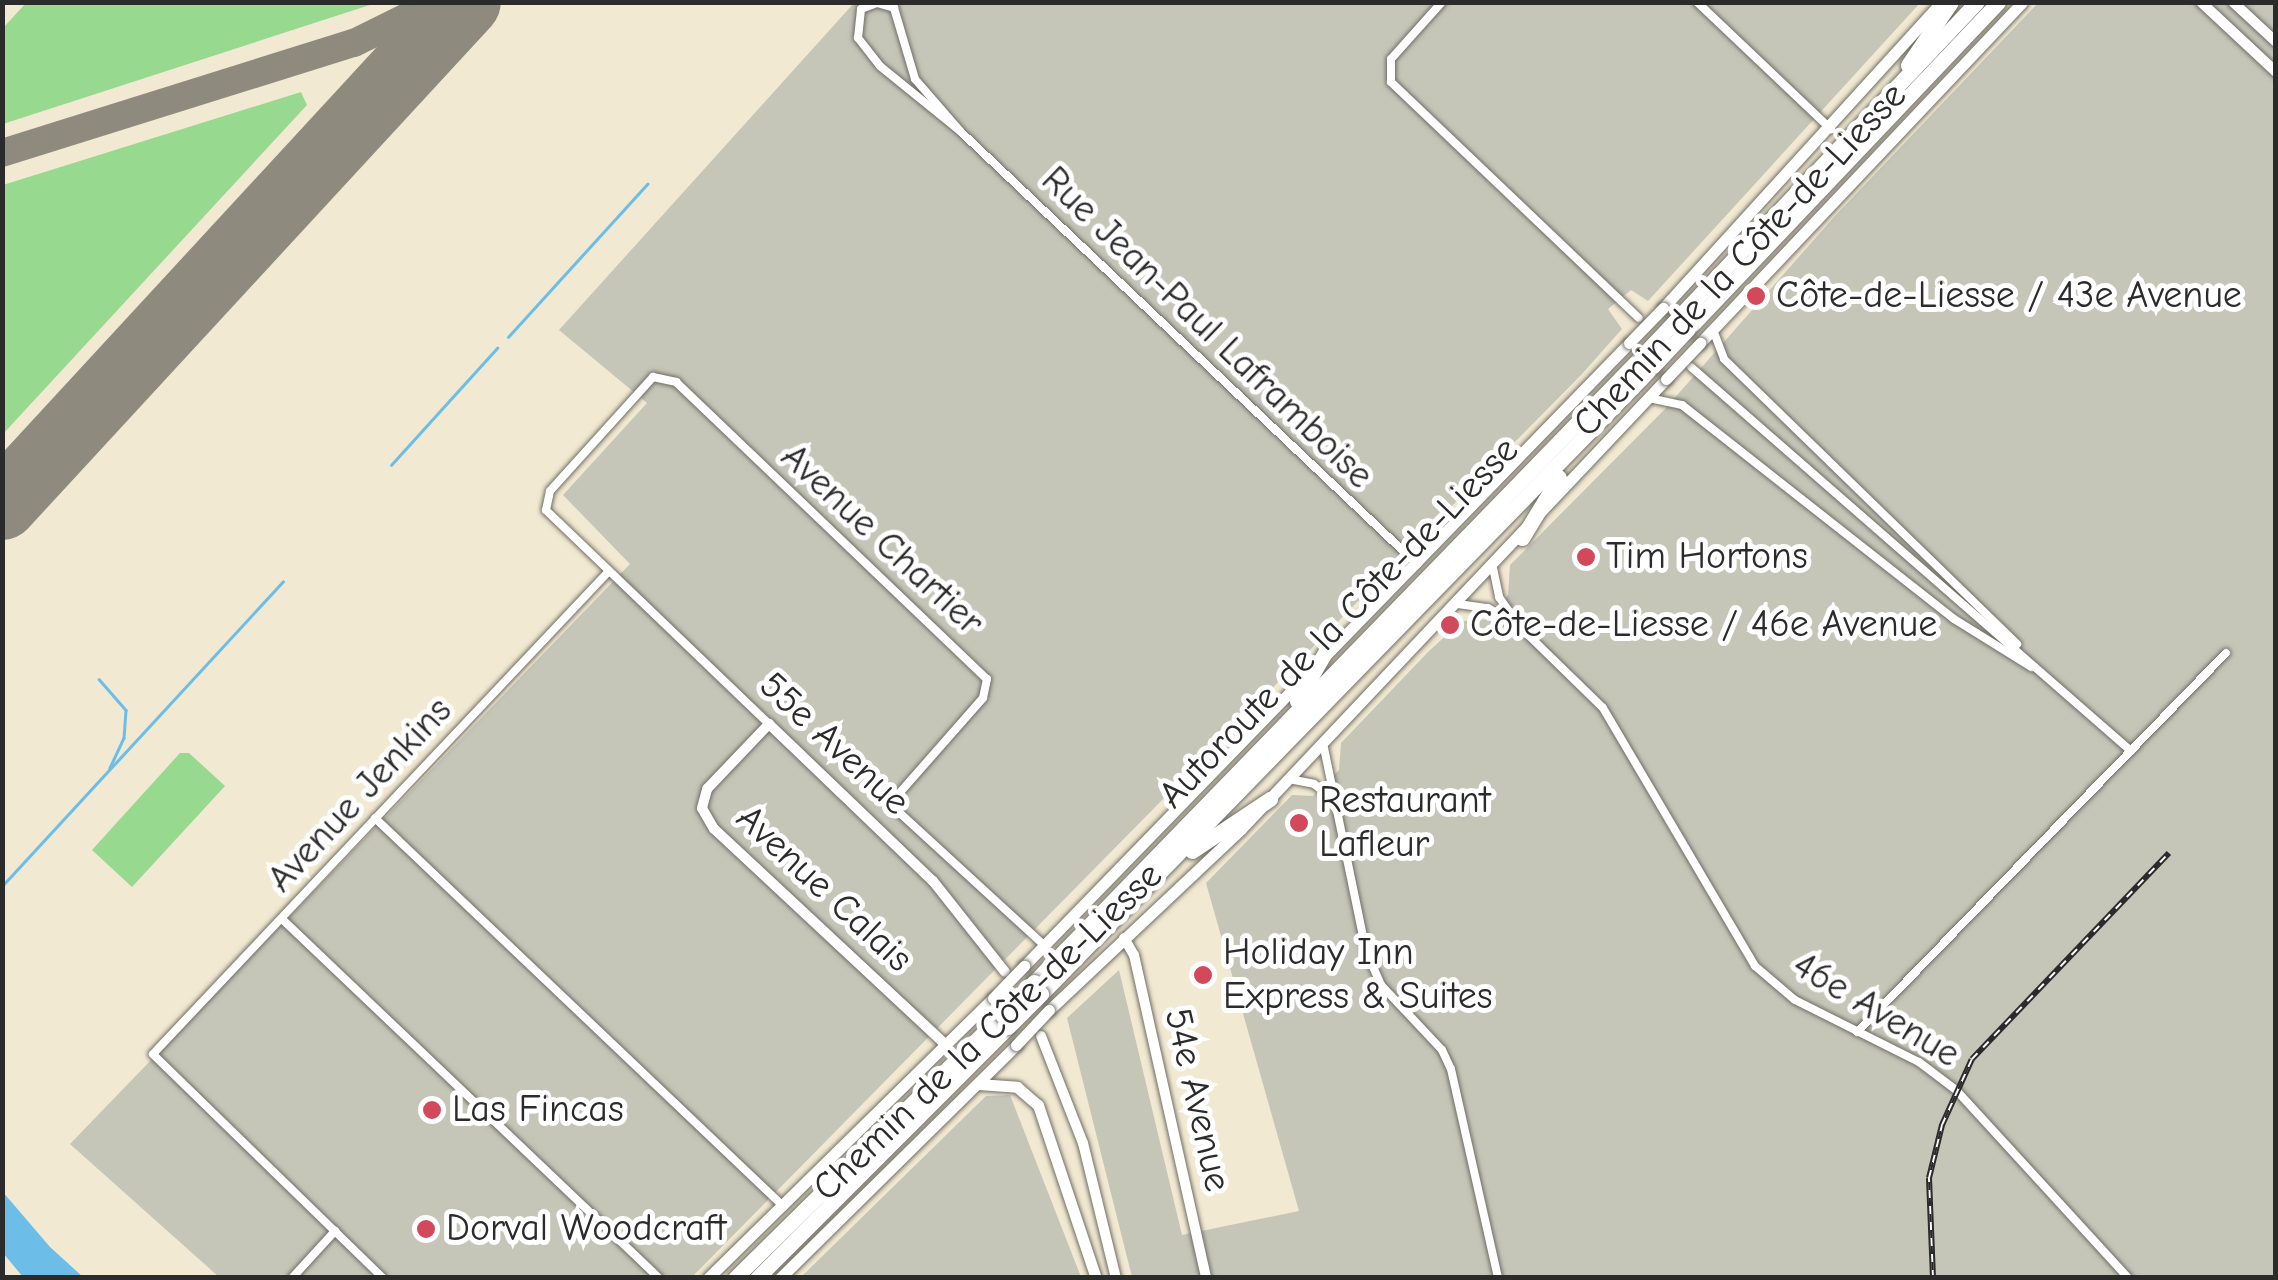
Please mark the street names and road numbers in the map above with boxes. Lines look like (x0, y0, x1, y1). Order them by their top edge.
street label: Chemin de la Côte-de-Liesse (1564, 73, 1916, 447)
street label: Rue Jean-Paul Laframboise (1032, 158, 1382, 498)
street label: Autoroute de la Côte-de-Liesse (1150, 428, 1528, 818)
street label: Avenue Chartier (771, 435, 993, 645)
street label: 55e Avenue (749, 663, 919, 825)
street label: Avenue Jenkins (258, 688, 462, 902)
street label: Avenue Calais (727, 796, 921, 982)
street label: Chemin de la Côte-de-Liesse (804, 853, 1172, 1211)
street label: 46e Avenue (1784, 942, 1968, 1078)
street label: 54e Avenue (1154, 1004, 1240, 1196)

